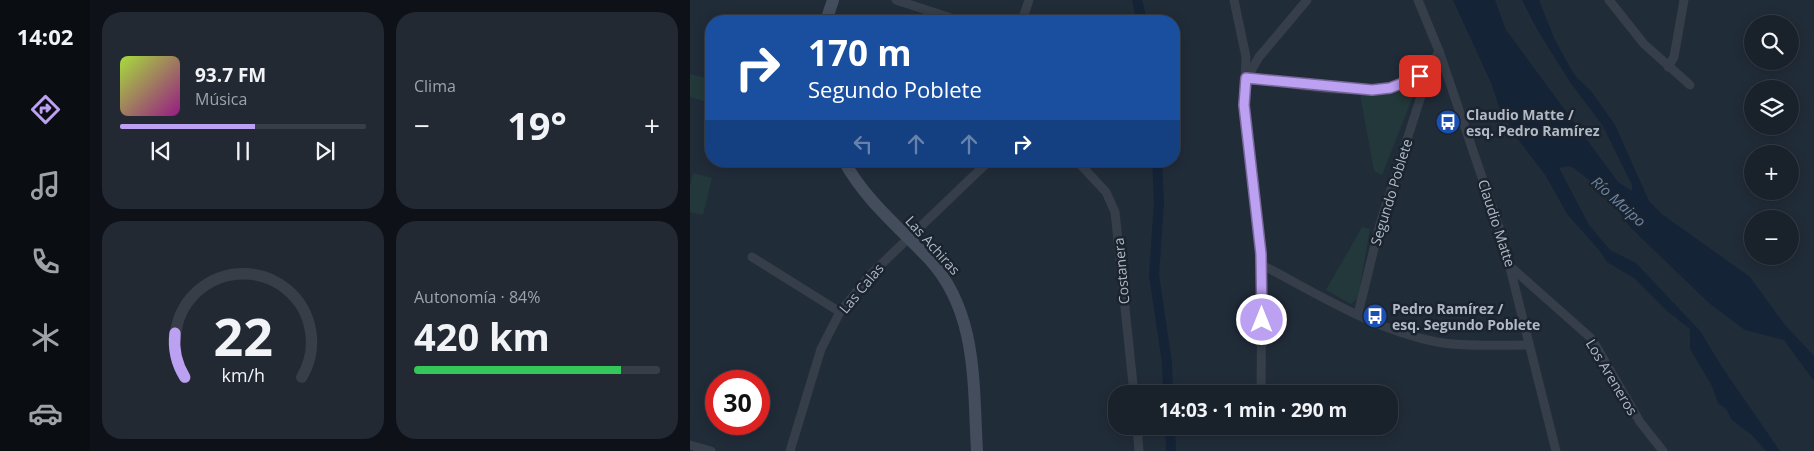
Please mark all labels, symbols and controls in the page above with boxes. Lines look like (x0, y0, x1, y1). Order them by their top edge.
map controls (1744, 15, 1799, 265)
button: search (1744, 15, 1799, 70)
text: 14:02 (17, 21, 73, 51)
text: 170 m (808, 29, 912, 76)
icon: right (725, 35, 790, 100)
pin (1399, 55, 1441, 97)
text: 93.7 FM (195, 62, 266, 88)
icon: arrive (1406, 62, 1434, 90)
text: Segundo Poblete (808, 74, 982, 104)
text: Clima (414, 75, 456, 97)
button: layers (1744, 80, 1799, 135)
text: Música (195, 88, 247, 110)
icon: directions (28, 92, 63, 127)
text: 19° (507, 99, 567, 151)
place label: Claudio Matte / esq. Pedro Ramírez (1466, 105, 1600, 140)
text: − (414, 106, 430, 144)
text: + (644, 106, 660, 144)
bus stop icon: Claudio Matte / esq. Pedro Ramírez (1435, 109, 1461, 135)
icon: left (849, 130, 877, 158)
icon: ahead (902, 130, 930, 158)
icon: ahead (955, 130, 983, 158)
icon: right (1008, 130, 1036, 158)
street label: Segundo Poblete (1366, 136, 1416, 248)
icon: previous (147, 137, 175, 165)
icon: pause (229, 137, 257, 165)
icon: next (311, 137, 339, 165)
button: + (1744, 145, 1799, 200)
icon: music (28, 168, 63, 203)
water label: Río Maipo (1588, 171, 1650, 231)
street label: Claudio Matte (1474, 177, 1520, 269)
button: − (1744, 210, 1799, 265)
street label: Las Achiras (901, 211, 965, 279)
street label: Costanera (1109, 237, 1133, 305)
icon: phone (28, 244, 63, 279)
street label: Las Calas (834, 259, 888, 317)
text: Autonomía · 84% (414, 286, 540, 308)
position arrow (1235, 293, 1287, 345)
place label: Pedro Ramírez / esq. Segundo Poblete (1392, 299, 1540, 334)
text: 22 (213, 300, 273, 371)
bus stop icon: Pedro Ramírez / esq. Segundo Poblete (1362, 303, 1388, 329)
text: 420 km (414, 310, 550, 362)
icon: climate (28, 320, 63, 355)
street label: Los Areneros (1582, 335, 1642, 419)
text: km/h (221, 363, 265, 387)
speed limit sign: 30 (705, 370, 770, 435)
icon: car (28, 396, 63, 431)
text: 14:03 · 1 min · 290 m (1159, 397, 1347, 423)

